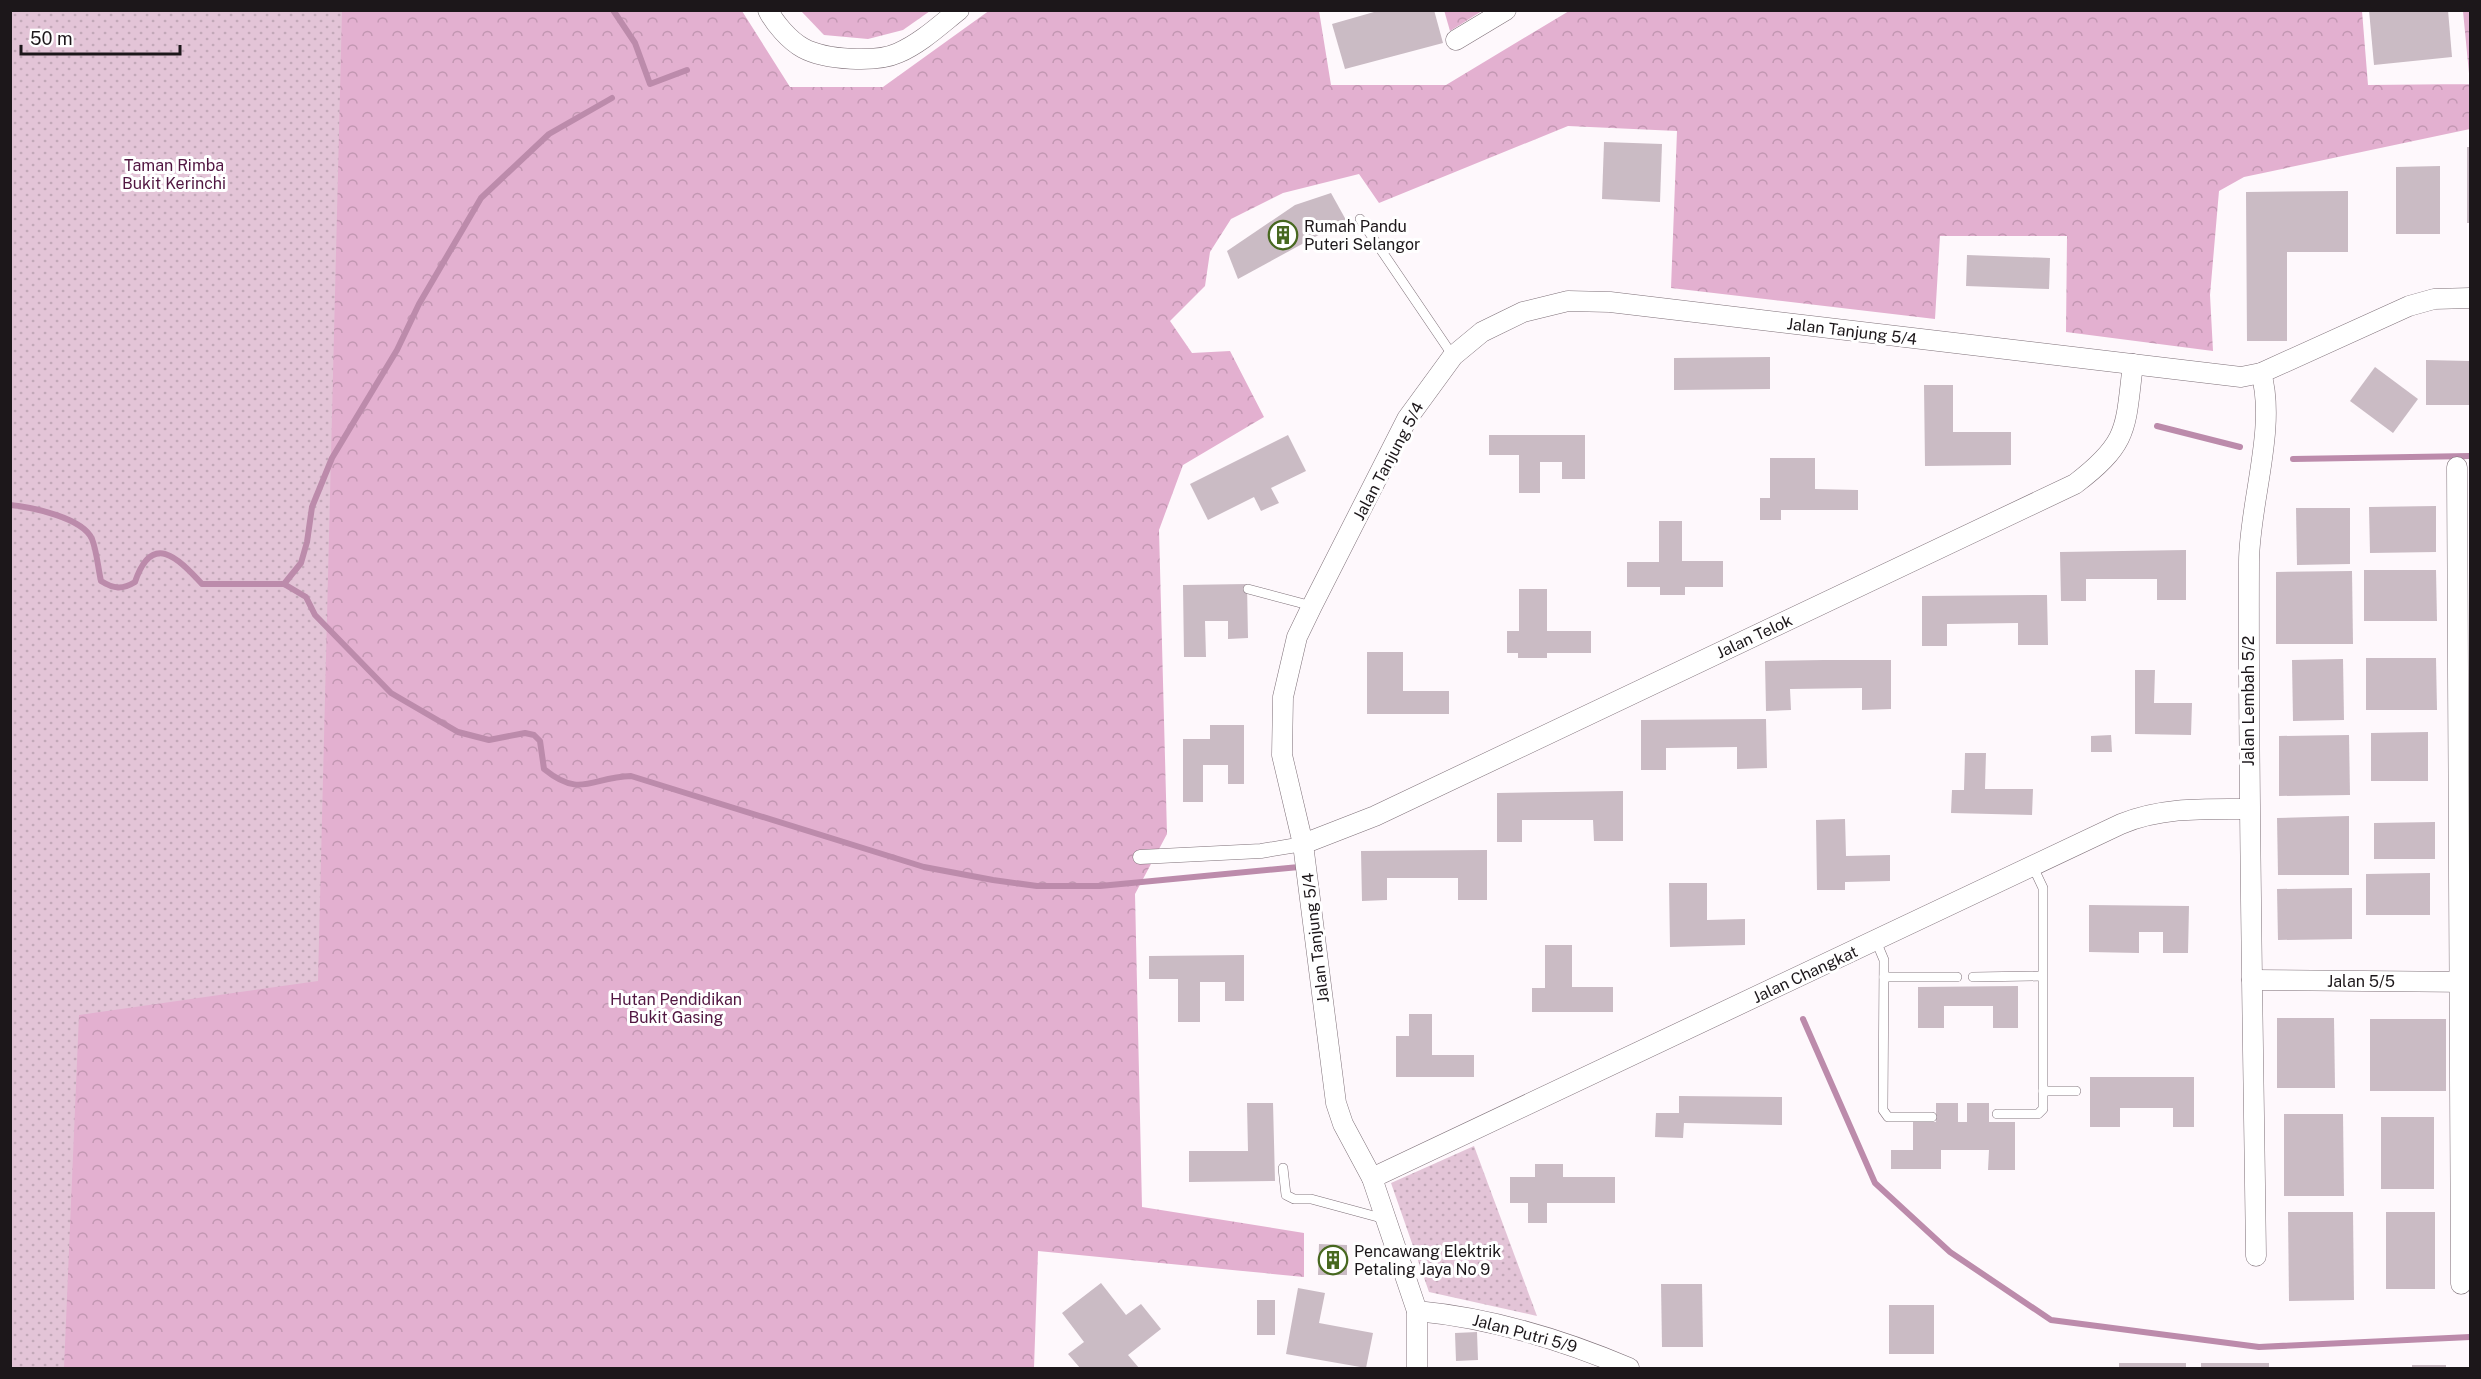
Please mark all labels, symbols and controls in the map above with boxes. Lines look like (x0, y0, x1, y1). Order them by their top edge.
scale bar (21, 18, 180, 56)
text: 50 m (30, 28, 73, 49)
park label: Taman Rimba Bukit Kerinchi (122, 156, 226, 193)
place label: Rumah Pandu Puteri Selangor (1304, 217, 1420, 254)
building icon: Rumah Pandu Puteri Selangor (1267, 219, 1299, 251)
street label: Jalan Tanjung 5/4 (1786, 314, 1918, 349)
street label: Jalan Tanjung 5/4 (1349, 399, 1428, 524)
street label: Jalan Telok (1713, 611, 1795, 662)
street label: Jalan Lembah 5/2 (2239, 636, 2258, 766)
street label: Jalan Tanjung 5/4 (1298, 872, 1333, 1004)
street label: Jalan Changkat (1750, 942, 1861, 1007)
street label: Jalan 5/5 (2327, 972, 2395, 991)
park label: Hutan Pendidikan Bukit Gasing (610, 990, 742, 1027)
place label: Pencawang Elektrik Petaling Jaya No 9 (1354, 1242, 1501, 1279)
building icon: Pencawang Elektrik Petaling Jaya No 9 (1317, 1244, 1349, 1276)
street label: Jalan Putri 5/9 (1471, 1310, 1579, 1357)

